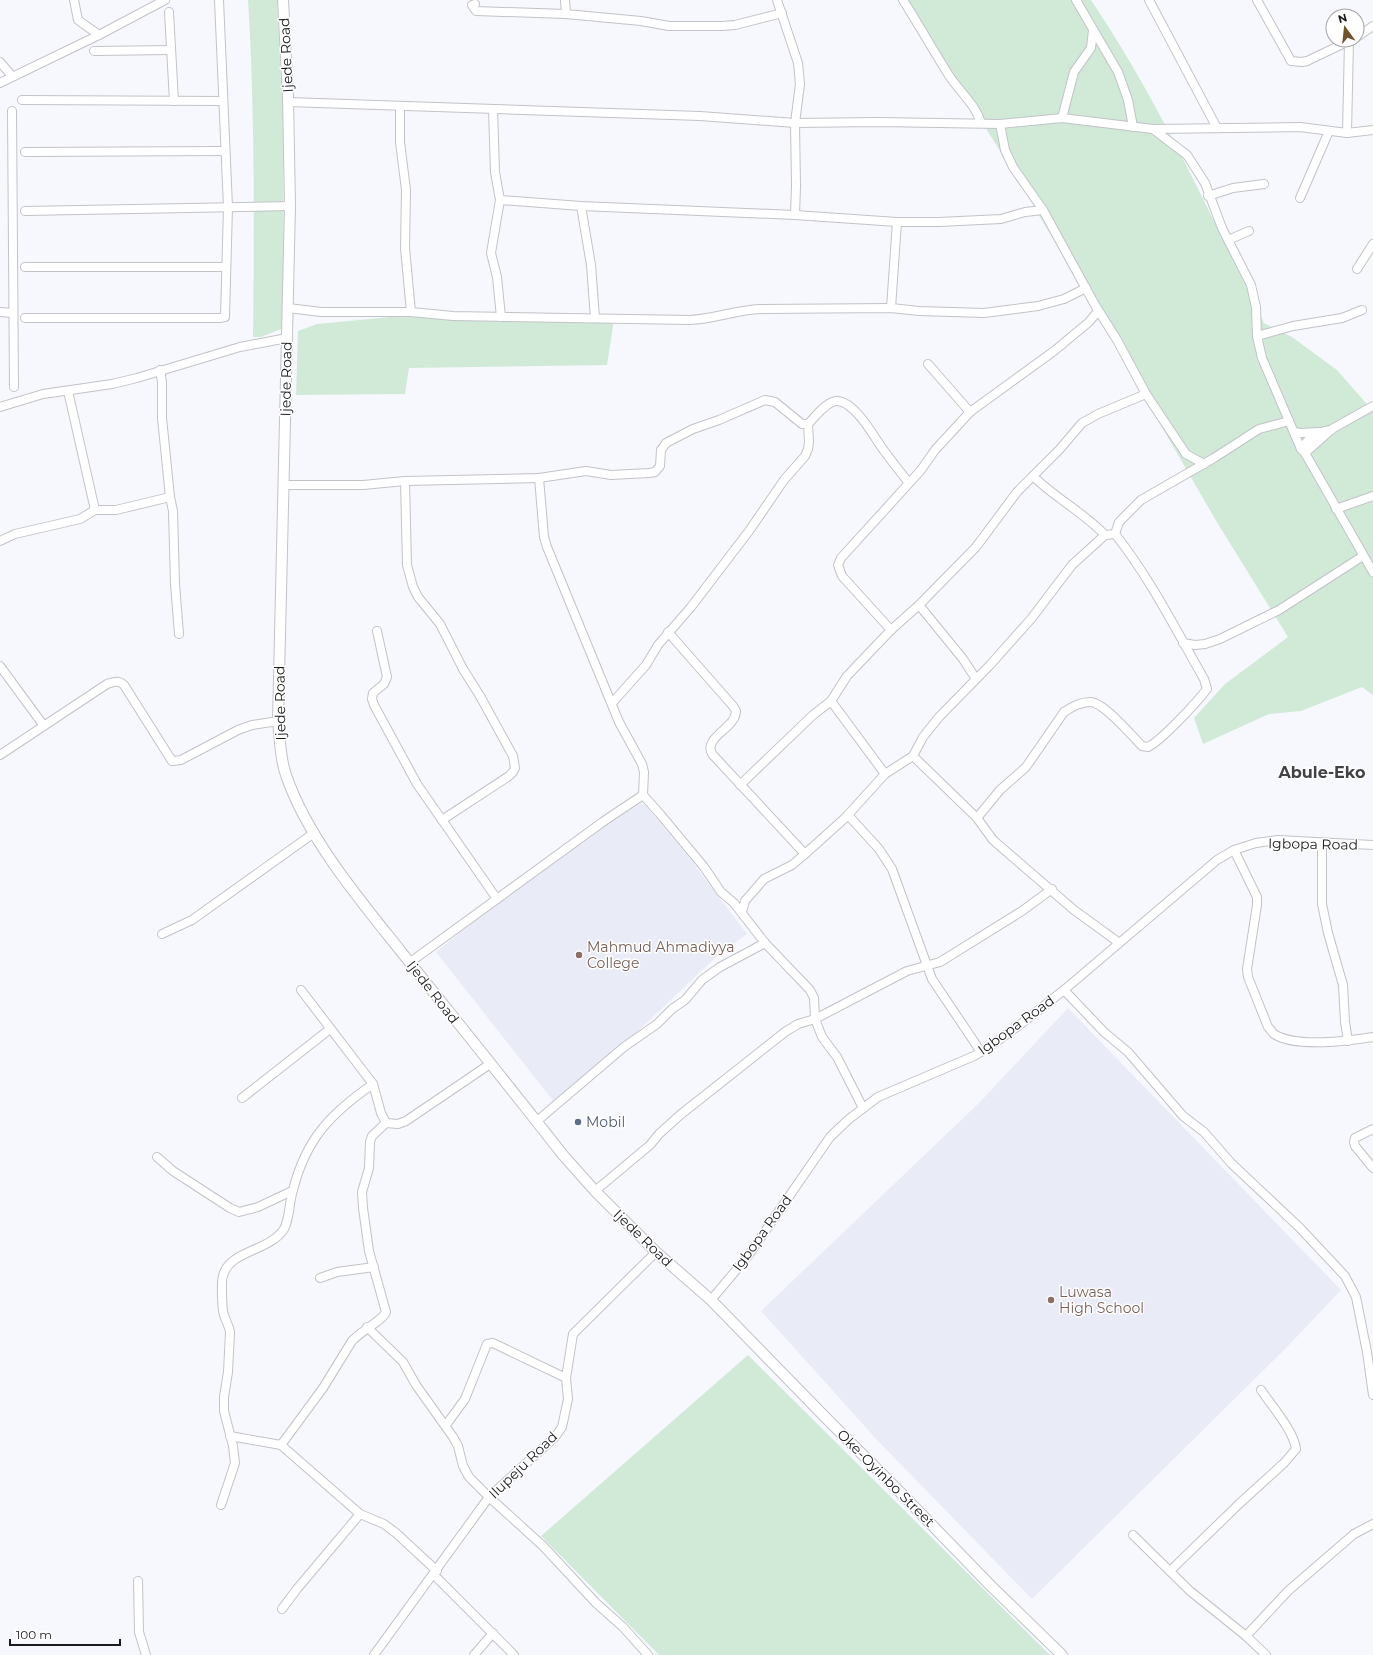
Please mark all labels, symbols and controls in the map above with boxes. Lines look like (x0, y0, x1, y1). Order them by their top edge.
north arrow (1325, 8, 1365, 48)
text: N (1336, 10, 1349, 26)
street label: Ijede Road (275, 17, 297, 93)
street label: Ijede Road (276, 341, 296, 417)
street label: Ijede Road (270, 665, 290, 741)
district label: Abule-Eko (1278, 763, 1365, 782)
street label: Igbopa Road (1268, 834, 1358, 854)
place label: Mahmud Ahmadiyya College (587, 938, 734, 972)
marker: Mahmud Ahmadiyya College (574, 950, 584, 960)
street label: Ijede Road (403, 957, 463, 1027)
street label: Igbopa Road (974, 991, 1058, 1059)
place label: Mobil (586, 1113, 625, 1131)
marker: Mobil (573, 1117, 583, 1127)
street label: Igbopa Road (728, 1191, 796, 1275)
street label: Ijede Road (610, 1205, 676, 1271)
place label: Luwasa High School (1059, 1283, 1144, 1317)
marker: Luwasa High School (1046, 1295, 1056, 1305)
street label: Oke-Oyinbo Street (833, 1425, 939, 1531)
street label: Ilupeju Road (485, 1428, 561, 1502)
scale bar (10, 1621, 120, 1647)
text: 100 m (16, 1627, 52, 1642)

